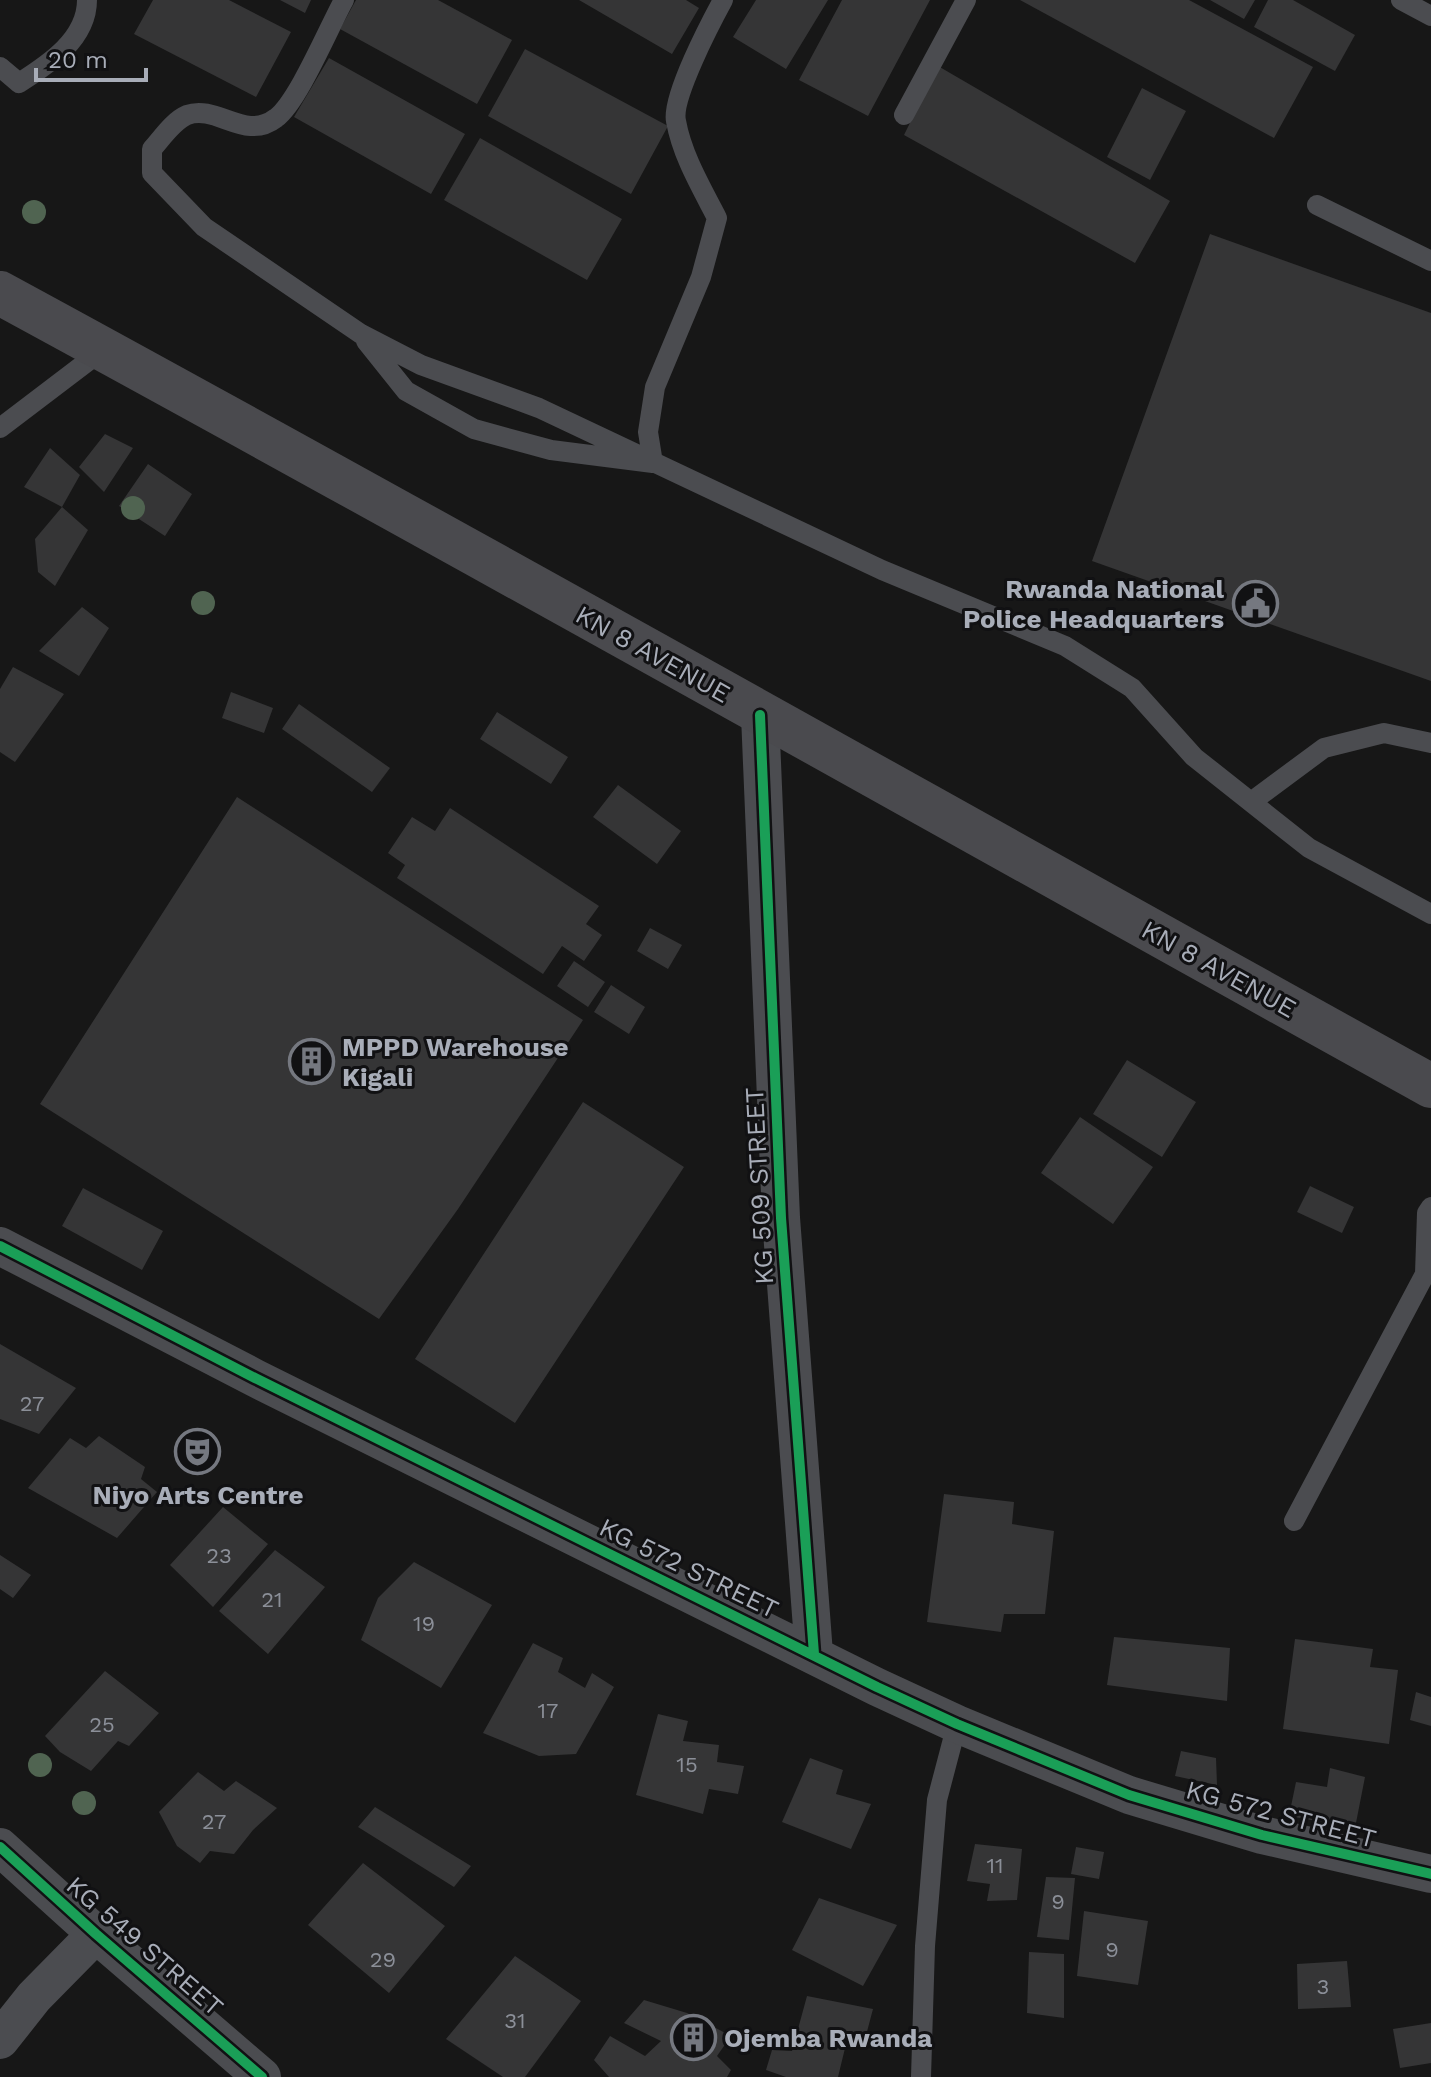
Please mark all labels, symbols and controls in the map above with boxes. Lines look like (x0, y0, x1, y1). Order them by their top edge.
scale bar (36, 32, 146, 82)
text: 20 m (48, 46, 108, 74)
place label: Rwanda National Police Headquarters (963, 574, 1224, 634)
public building icon: Rwanda National Police Headquarters (1231, 580, 1279, 628)
street label: KN 8 AVENUE (571, 599, 735, 709)
street label: KN 8 AVENUE (1137, 914, 1301, 1024)
place label: MPPD Warehouse Kigali (342, 1032, 569, 1092)
building icon: MPPD Warehouse Kigali (287, 1038, 335, 1086)
street label: KG 509 STREET (739, 1086, 779, 1286)
house number: 27 (20, 1391, 44, 1416)
theatre icon: Niyo Arts Centre (174, 1428, 222, 1476)
place label: Niyo Arts Centre (92, 1480, 304, 1510)
street label: KG 572 STREET (595, 1512, 783, 1624)
house number: 23 (206, 1543, 232, 1568)
house number: 21 (261, 1587, 283, 1612)
house number: 19 (413, 1611, 435, 1636)
house number: 17 (538, 1698, 558, 1723)
house number: 25 (89, 1712, 115, 1737)
house number: 15 (676, 1752, 698, 1777)
street label: KG 572 STREET (1183, 1774, 1379, 1854)
house number: 27 (202, 1809, 226, 1834)
house number: 11 (986, 1853, 1004, 1878)
street label: KG 549 STREET (61, 1870, 229, 2022)
house number: 9 (1051, 1889, 1065, 1914)
house number: 9 (1105, 1937, 1119, 1962)
house number: 29 (370, 1947, 396, 1972)
house number: 3 (1317, 1974, 1329, 1999)
house number: 31 (504, 2008, 526, 2033)
building icon: Ojemba Rwanda (669, 2014, 717, 2062)
place label: Ojemba Rwanda (724, 2023, 932, 2053)

